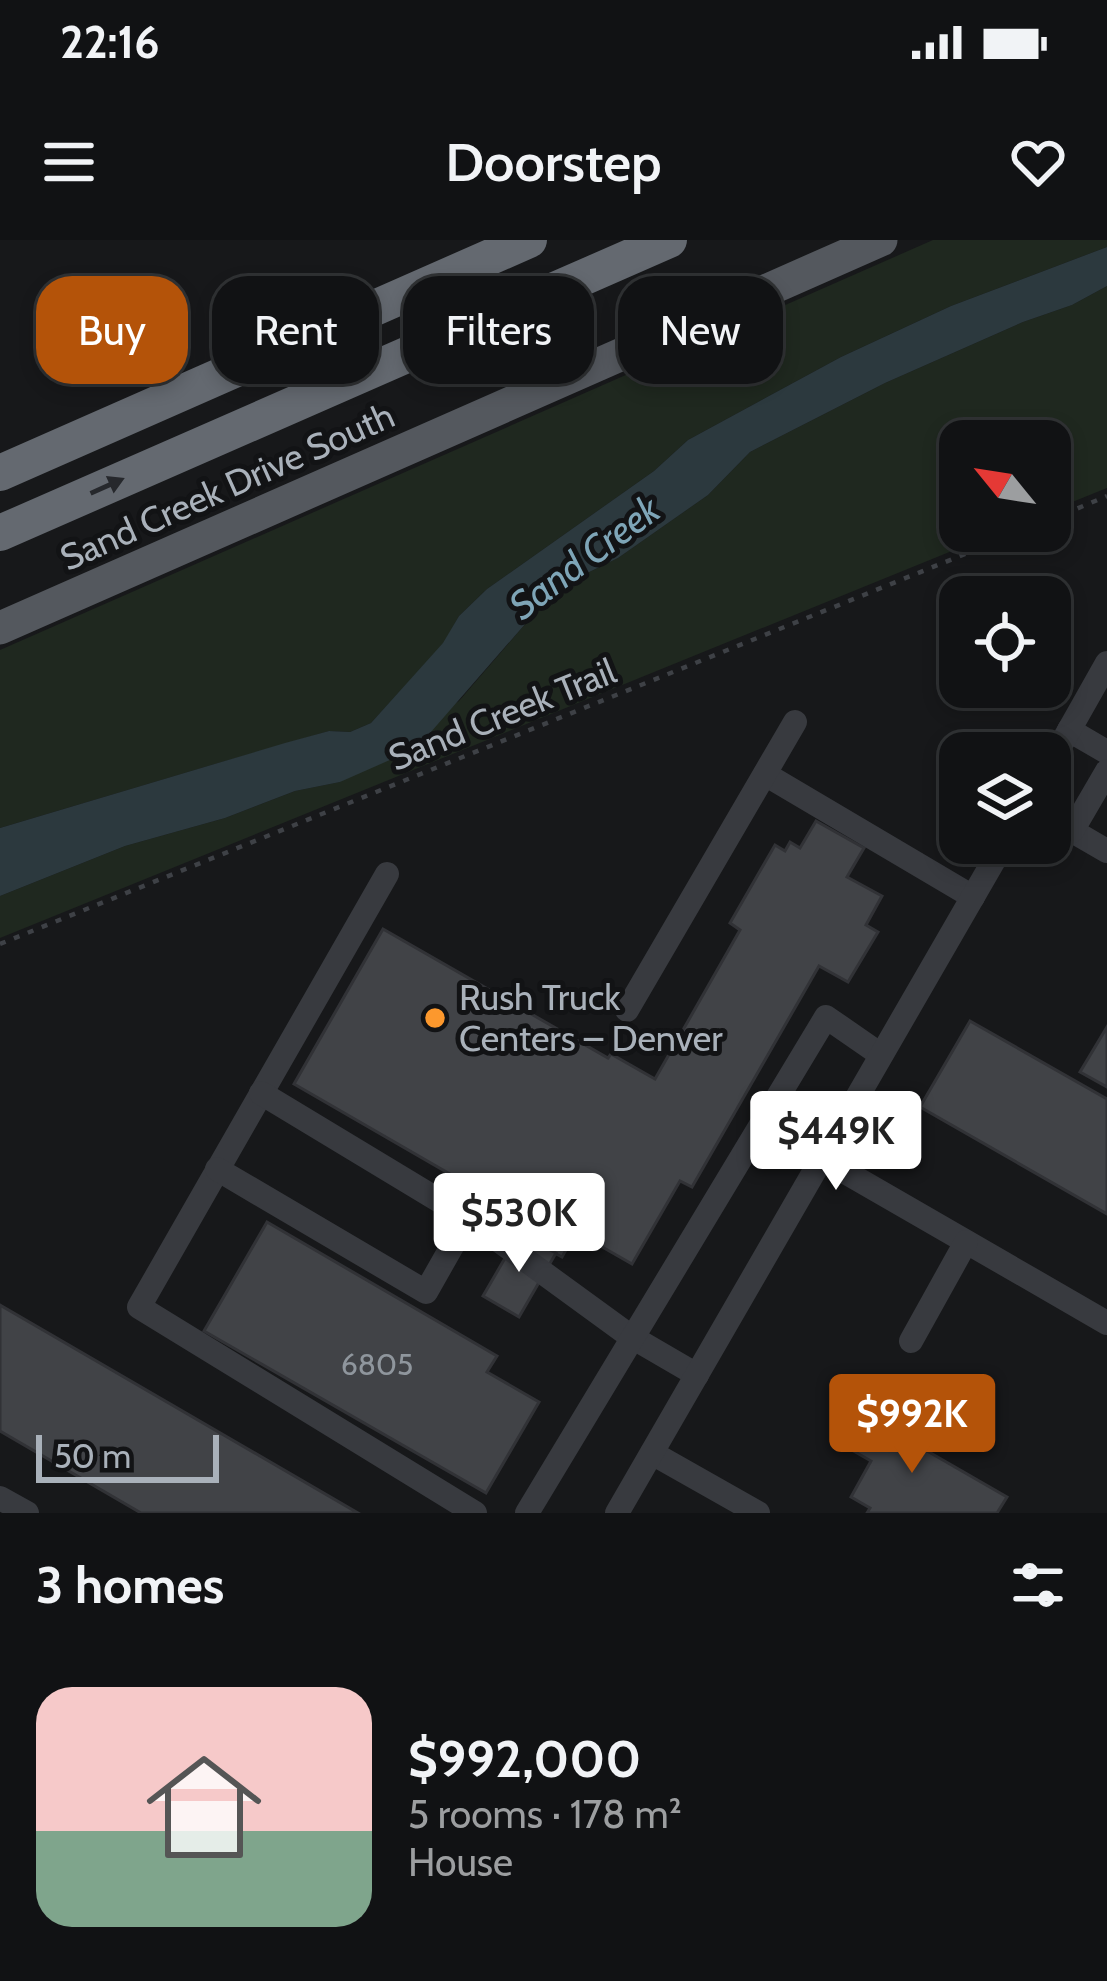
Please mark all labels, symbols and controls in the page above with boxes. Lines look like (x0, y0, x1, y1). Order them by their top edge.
text: 22:16 (60, 15, 160, 69)
icon: menu (36, 129, 102, 195)
text: Doorstep (445, 129, 662, 195)
icon: heart (1005, 129, 1071, 195)
chip: Buy (36, 276, 188, 384)
chip: Rent (212, 276, 379, 384)
chip: Filters (403, 276, 594, 384)
chip: New (618, 276, 783, 384)
street label: Sand Creek Drive South (53, 393, 401, 579)
north arrow (939, 420, 1071, 552)
map controls (939, 420, 1071, 864)
one-way arrow (90, 476, 125, 496)
water label: Sand Creek (499, 484, 670, 629)
button: locate (939, 576, 1071, 708)
street label: Sand Creek Trail (382, 648, 622, 780)
button: layers (939, 732, 1071, 864)
place label: Rush Truck Centers – Denver (459, 975, 723, 1060)
marker: Rush Truck Centers – Denver (422, 1005, 448, 1031)
pin: $449K (752, 1091, 920, 1193)
text: $449K (777, 1106, 895, 1154)
pin: $530K (435, 1173, 603, 1275)
text: $530K (461, 1188, 577, 1236)
house number: 6805 (341, 1346, 413, 1383)
pin: $992K (828, 1374, 996, 1476)
text: $992K (856, 1389, 968, 1437)
scale bar (36, 1429, 219, 1482)
text: 50 m (54, 1436, 131, 1476)
icon: filters (1005, 1552, 1071, 1618)
text: 3 homes (36, 1554, 224, 1616)
text: $992,000 (408, 1728, 641, 1790)
icon: home (132, 1735, 276, 1879)
text: 5 rooms · 178 m² (408, 1790, 682, 1838)
text: House (408, 1838, 513, 1886)

